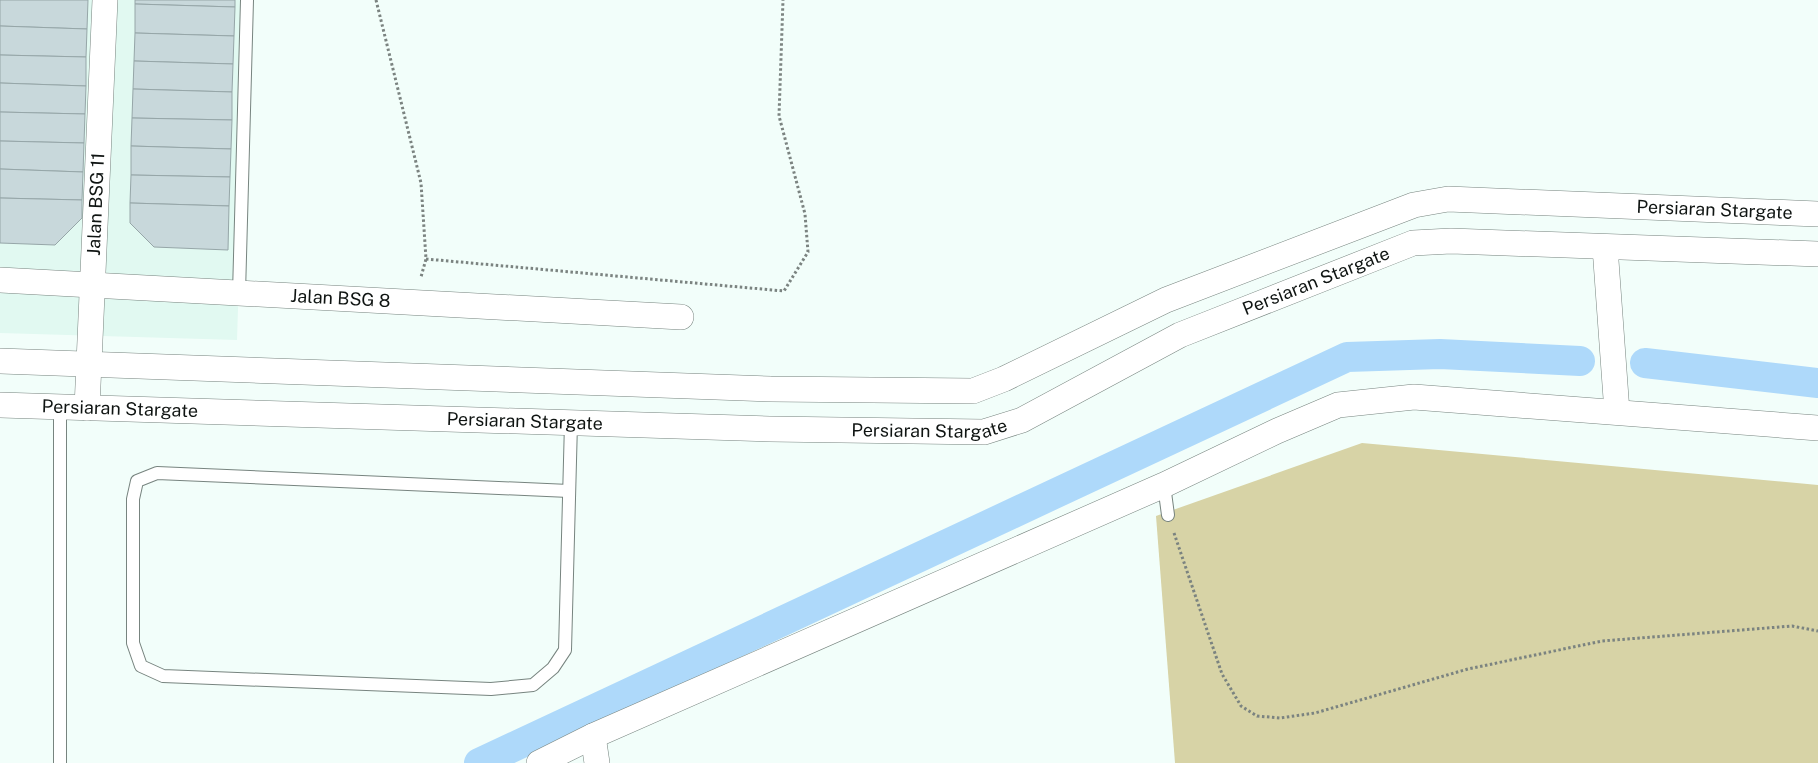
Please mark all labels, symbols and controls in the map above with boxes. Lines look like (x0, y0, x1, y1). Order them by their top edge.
street label: Jalan BSG 11 (83, 152, 108, 256)
street label: Persiaran Stargate (1636, 196, 1793, 223)
street label: Persiaran Stargate (1239, 242, 1393, 319)
street label: Jalan BSG 8 (290, 285, 391, 311)
street label: Persiaran Stargate (41, 395, 198, 421)
street label: Persiaran Stargate (446, 408, 603, 434)
street label: Persiaran Stargate (851, 414, 1010, 442)

